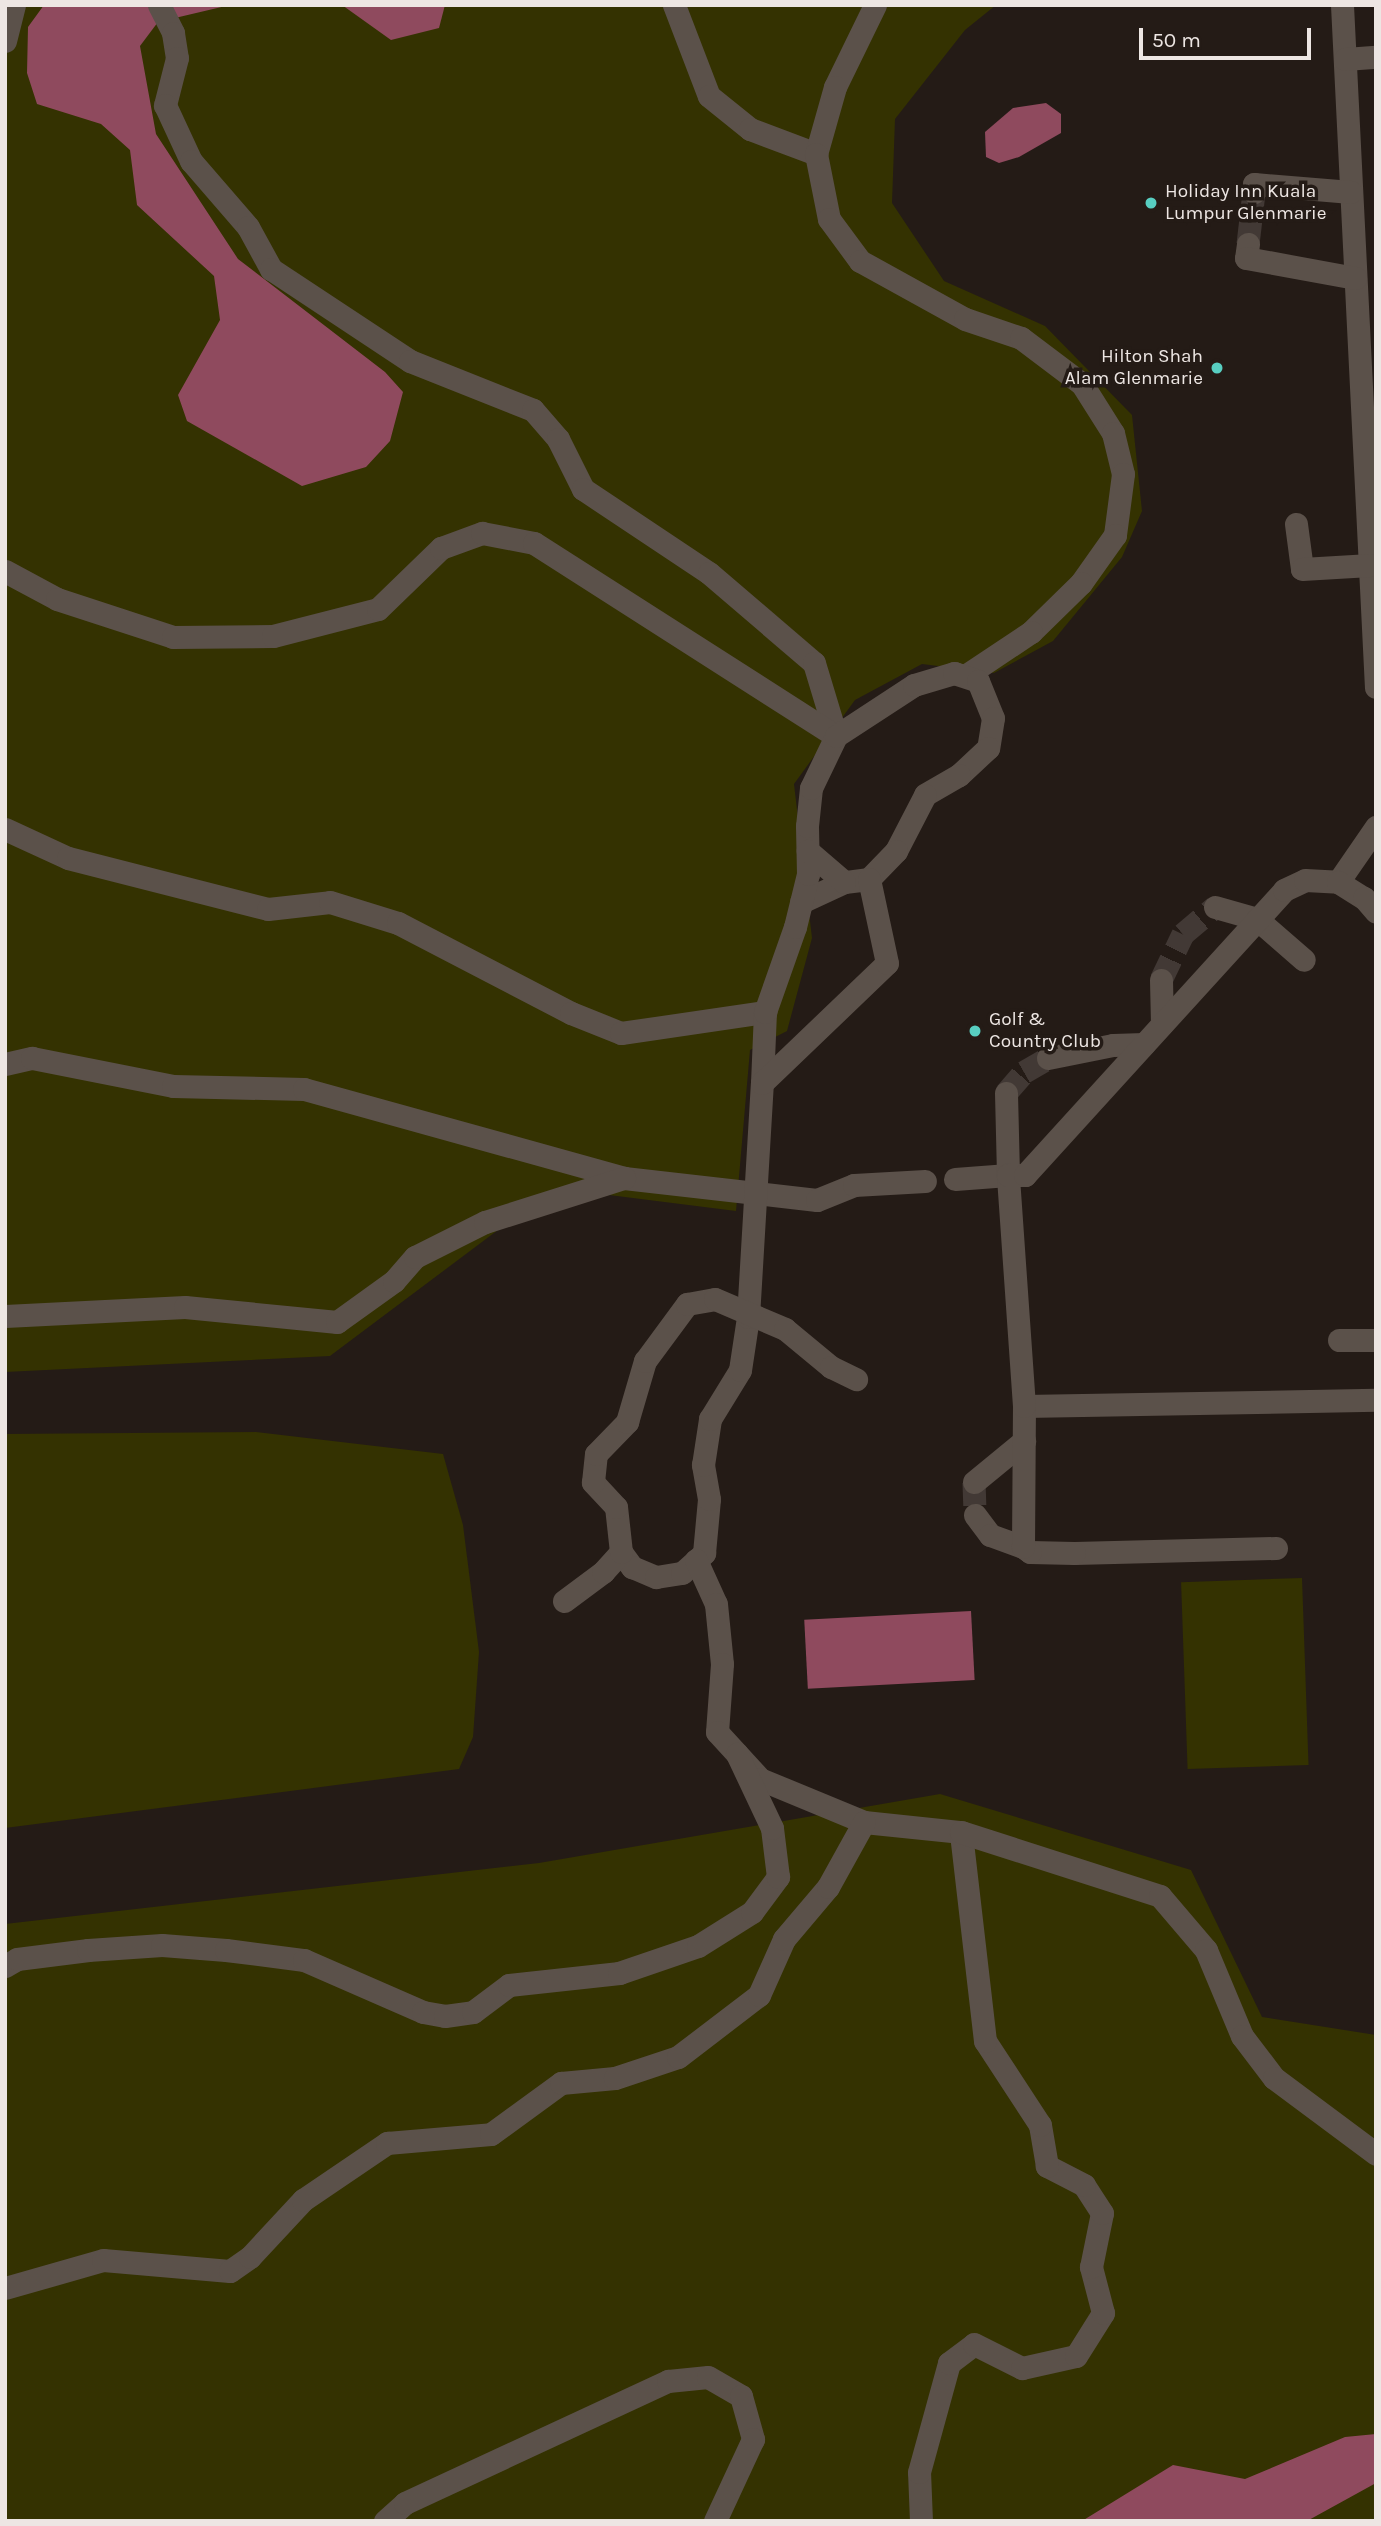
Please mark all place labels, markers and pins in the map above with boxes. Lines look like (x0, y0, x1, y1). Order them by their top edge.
place label: Holiday Inn Kuala Lumpur Glenmarie (1165, 181, 1326, 225)
marker: Holiday Inn Kuala Lumpur Glenmarie (1143, 195, 1159, 211)
place label: Hilton Shah Alam Glenmarie (1065, 346, 1203, 390)
marker: Hilton Shah Alam Glenmarie (1209, 360, 1225, 376)
place label: Golf & Country Club (989, 1009, 1101, 1053)
marker: Golf & Country Club (967, 1023, 983, 1039)

